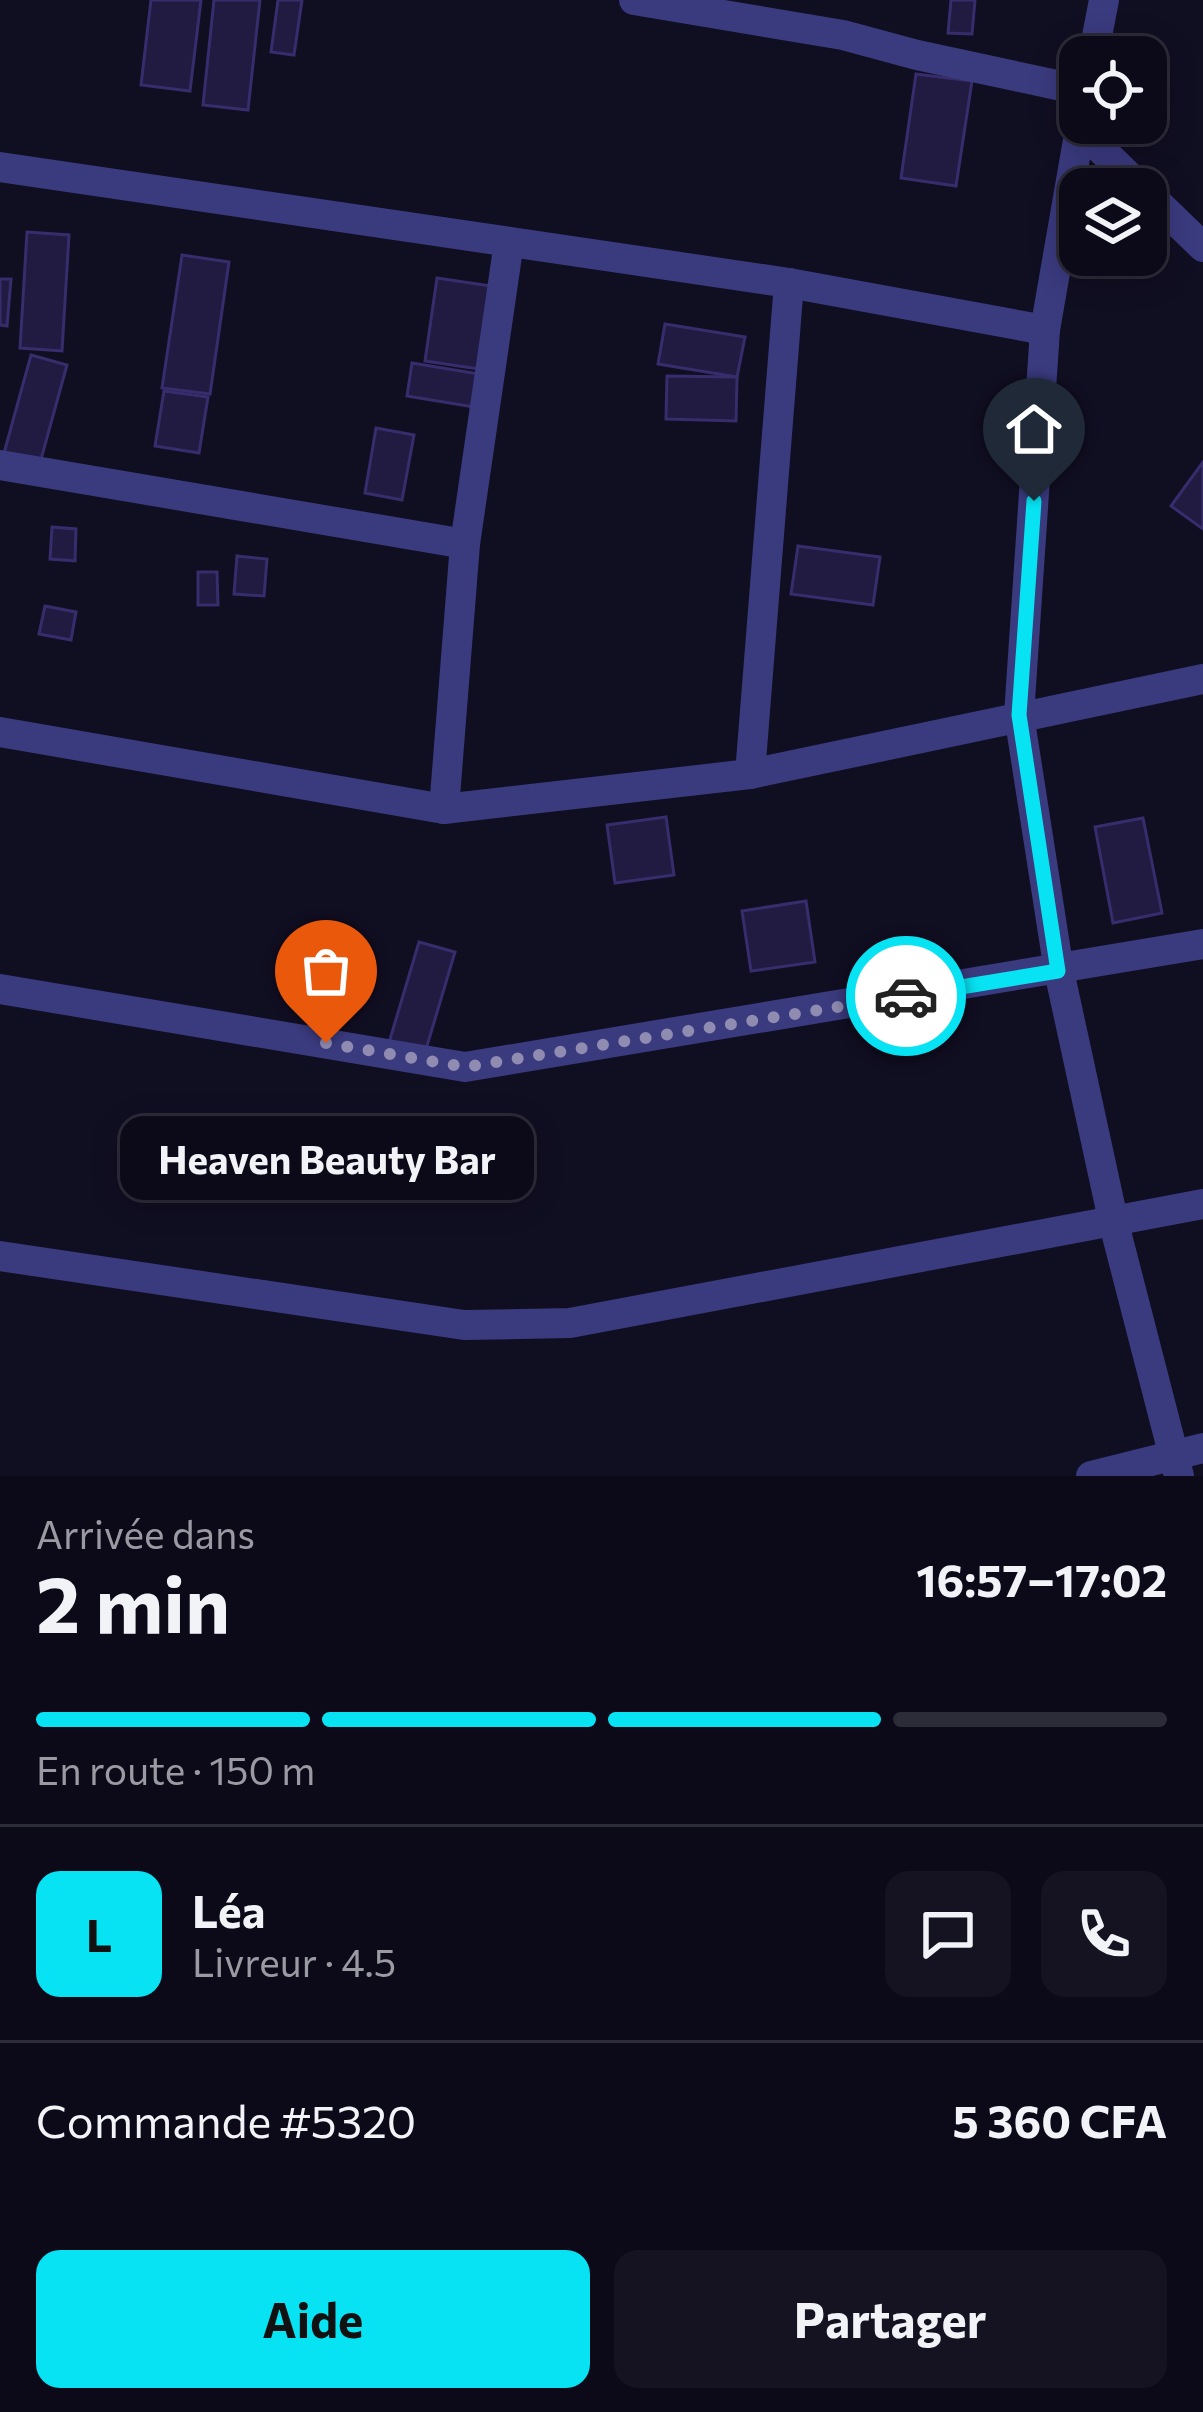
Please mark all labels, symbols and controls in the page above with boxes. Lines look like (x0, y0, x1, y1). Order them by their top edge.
map controls (1059, 36, 1167, 276)
button: locate (1059, 36, 1167, 144)
button: layers (1059, 168, 1167, 276)
pin (983, 378, 1085, 501)
icon: home (1001, 396, 1067, 462)
pin (275, 920, 377, 1043)
courier (846, 936, 966, 1056)
icon: bag (293, 938, 359, 1004)
icon: car (873, 963, 939, 1029)
callout: Heaven Beauty Bar (119, 1115, 533, 1199)
text: Heaven Beauty Bar (158, 1134, 496, 1182)
text: Arrivée dans (36, 1509, 255, 1557)
text: 16:57–17:02 (916, 1551, 1167, 1606)
text: 2 min (36, 1554, 230, 1649)
text: En route · 150 m (36, 1745, 315, 1793)
button: chat (885, 1871, 1011, 1997)
button: phone (1041, 1871, 1167, 1997)
text: Léa (192, 1882, 266, 1937)
text: L (86, 1906, 112, 1961)
text: Livreur · 4.5 (192, 1937, 396, 1985)
text: Commande #5320 (36, 2092, 416, 2147)
text: 5 360 CFA (952, 2092, 1167, 2147)
button: Aide (36, 2250, 590, 2388)
button: Partager (614, 2250, 1167, 2388)

